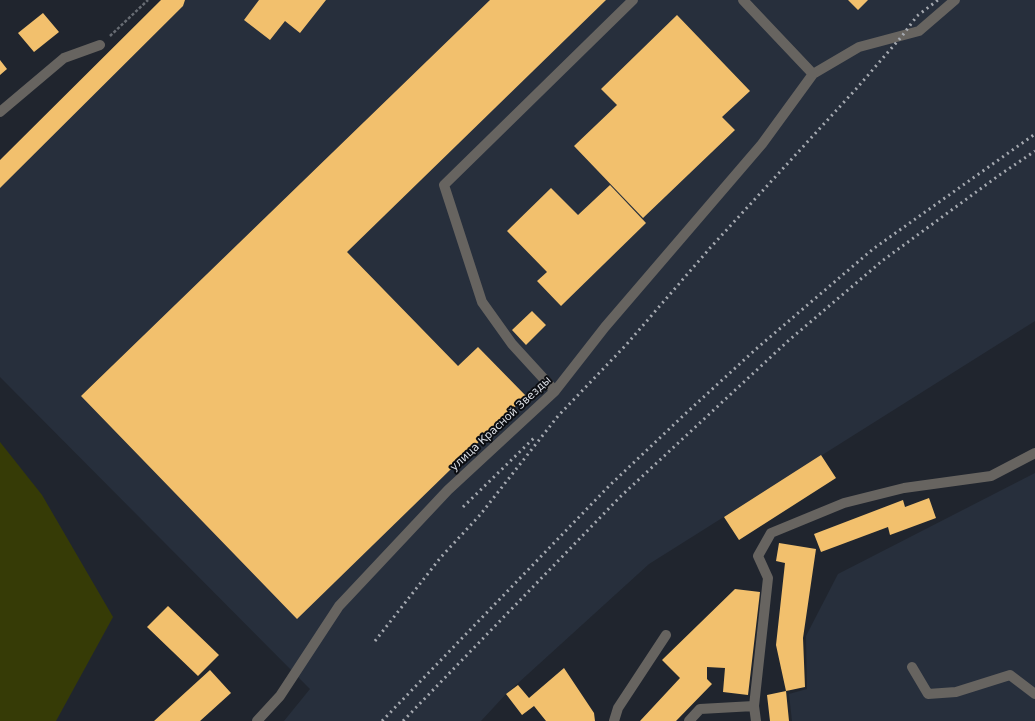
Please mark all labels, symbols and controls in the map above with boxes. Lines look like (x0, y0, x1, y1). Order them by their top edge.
street label: улица Красной Звезды (448, 374, 554, 474)

